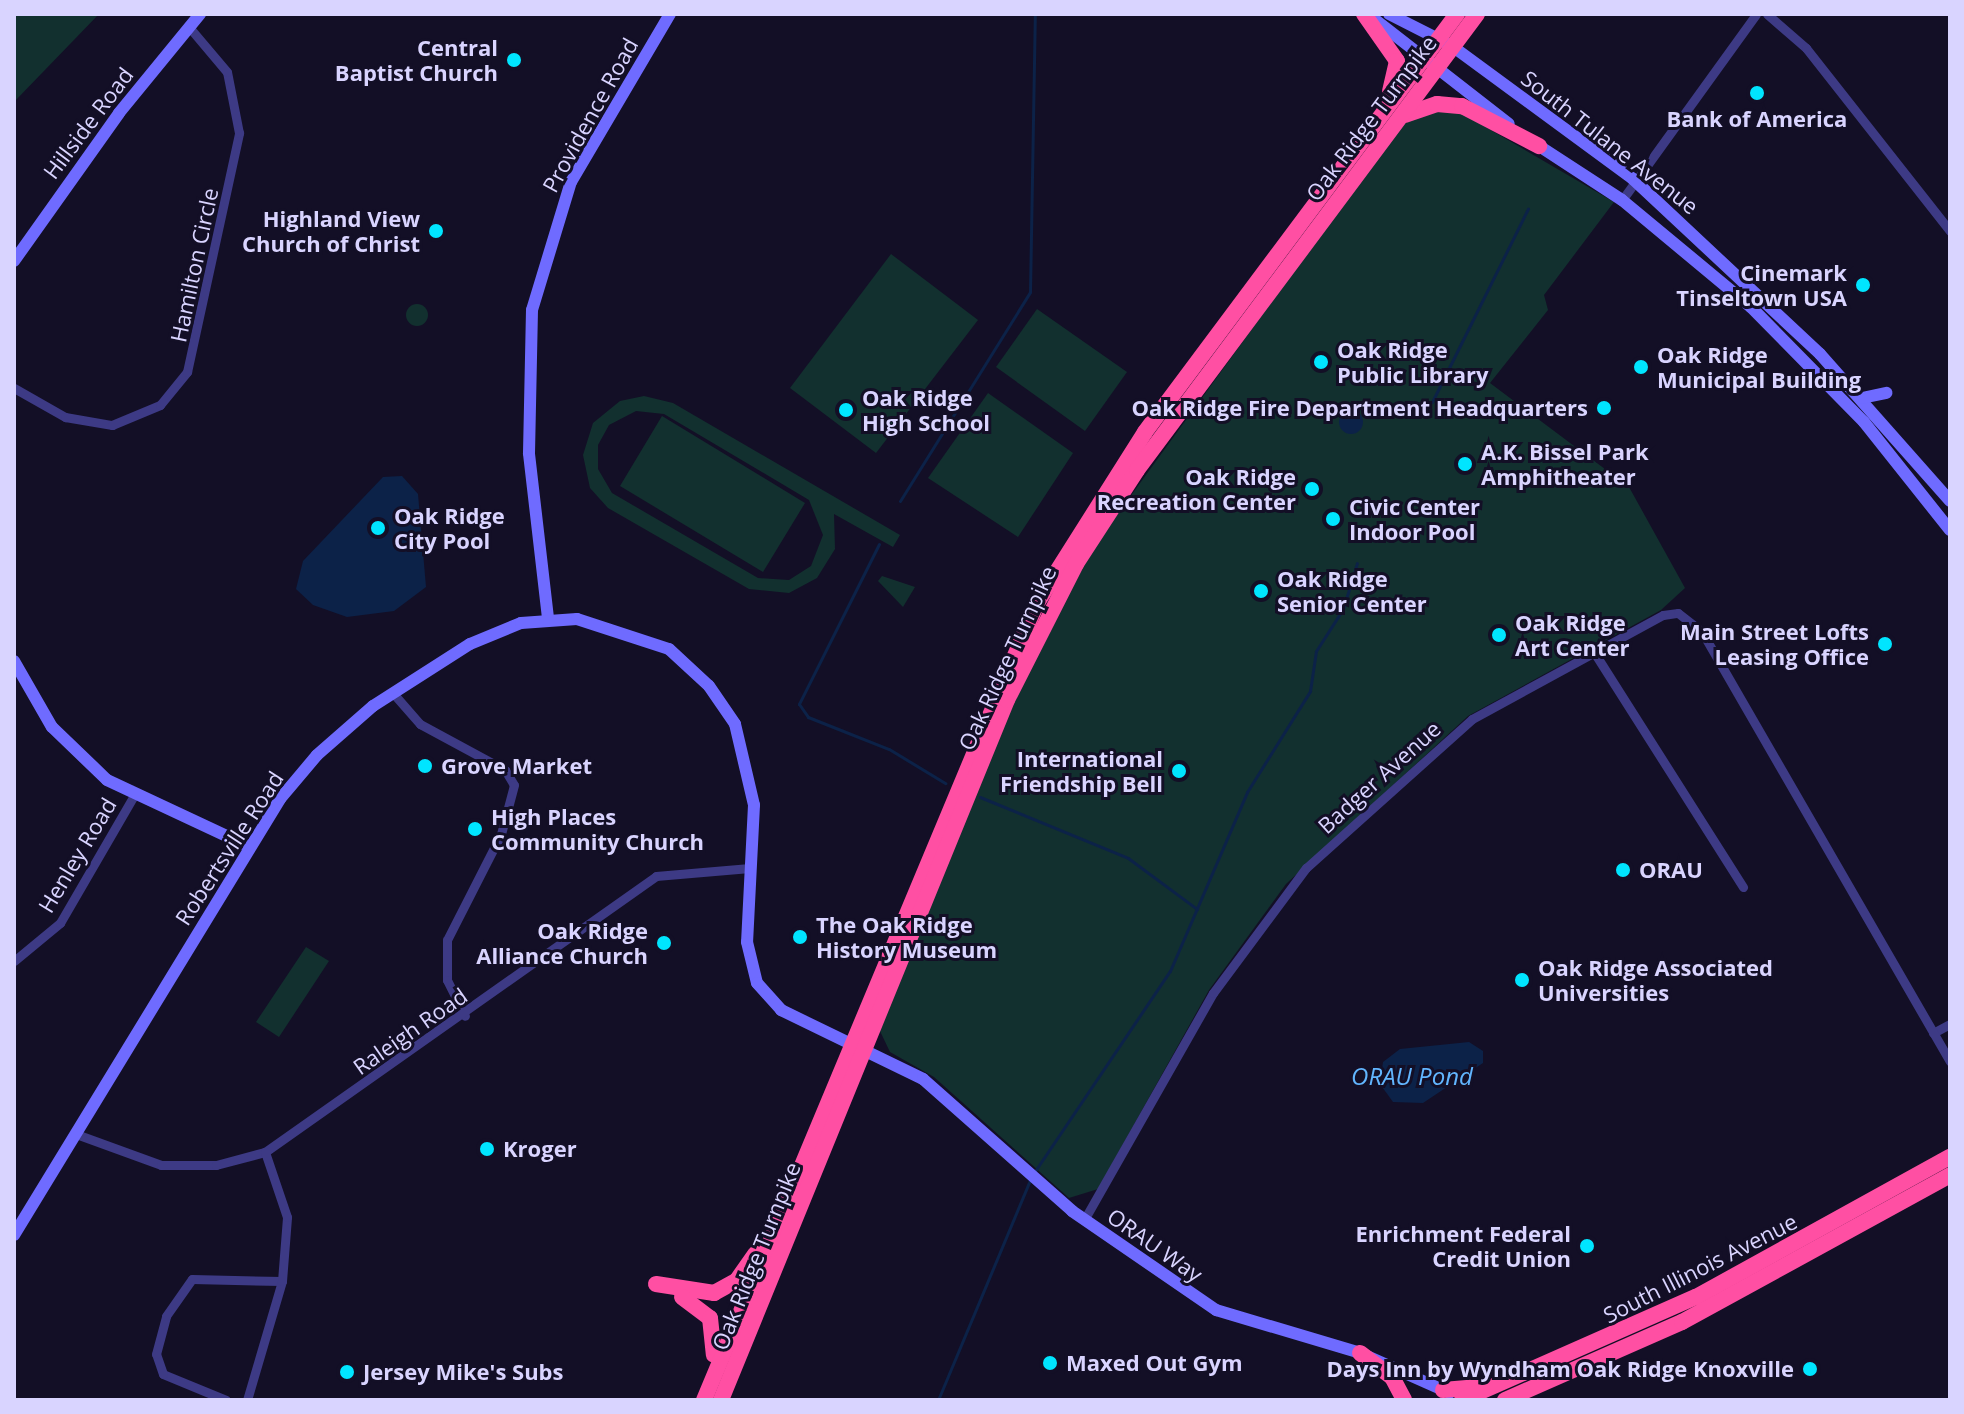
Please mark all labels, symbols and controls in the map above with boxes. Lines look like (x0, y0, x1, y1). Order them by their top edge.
street label: Oak Ridge Turnpike (1300, 30, 1442, 206)
street label: Providence Road (537, 33, 643, 197)
place label: Central Baptist Church (335, 34, 498, 86)
marker: Central Baptist Church (505, 51, 523, 69)
street label: Hillside Road (37, 62, 139, 184)
street label: South Tulane Avenue (1516, 65, 1704, 219)
marker: Bank of America (1748, 84, 1766, 102)
place label: Bank of America (1667, 106, 1847, 132)
street label: Hamilton Circle (165, 185, 223, 345)
place label: Highland View Church of Christ (242, 205, 420, 256)
marker: Highland View Church of Christ (427, 222, 445, 240)
place label: Cinemark Tinseltown USA (1676, 259, 1847, 310)
marker: Cinemark Tinseltown USA (1854, 276, 1872, 294)
place label: Oak Ridge Public Library (1337, 336, 1488, 388)
place label: Oak Ridge Municipal Building (1657, 341, 1861, 392)
marker: Oak Ridge Public Library (1312, 353, 1330, 371)
marker: Oak Ridge Municipal Building (1632, 358, 1650, 376)
place label: Oak Ridge High School (862, 384, 990, 436)
place label: Oak Ridge Fire Department Headquarters (1132, 395, 1588, 421)
marker: Oak Ridge Fire Department Headquarters (1595, 399, 1613, 417)
marker: Oak Ridge High School (837, 401, 855, 419)
place label: A.K. Bissel Park Amphitheater (1481, 438, 1649, 490)
marker: A.K. Bissel Park Amphitheater (1456, 455, 1474, 473)
place label: Oak Ridge Recreation Center (1097, 463, 1296, 514)
marker: Oak Ridge Recreation Center (1303, 480, 1321, 498)
place label: Civic Center Indoor Pool (1349, 493, 1480, 544)
place label: Oak Ridge City Pool (394, 502, 505, 554)
marker: Civic Center Indoor Pool (1324, 510, 1342, 528)
marker: Oak Ridge City Pool (369, 519, 387, 537)
street label: Oak Ridge Turnpike (953, 562, 1061, 754)
place label: Oak Ridge Senior Center (1277, 565, 1427, 616)
marker: Oak Ridge Senior Center (1252, 582, 1270, 600)
place label: Oak Ridge Art Center (1515, 609, 1629, 660)
place label: Main Street Lofts Leasing Office (1680, 618, 1869, 670)
marker: Oak Ridge Art Center (1490, 626, 1508, 644)
marker: Main Street Lofts Leasing Office (1876, 635, 1894, 653)
street label: Badger Avenue (1312, 715, 1446, 839)
place label: International Friendship Bell (1000, 745, 1163, 796)
place label: Grove Market (441, 753, 592, 779)
marker: Grove Market (416, 757, 434, 775)
marker: International Friendship Bell (1170, 762, 1188, 780)
street label: Robertsville Road (169, 766, 289, 930)
street label: Henley Road (32, 793, 122, 917)
place label: High Places Community Church (491, 803, 704, 854)
marker: High Places Community Church (466, 820, 484, 838)
place label: ORAU (1639, 857, 1703, 883)
marker: ORAU (1614, 861, 1632, 879)
place label: The Oak Ridge History Museum (816, 911, 997, 962)
place label: Oak Ridge Alliance Church (476, 917, 648, 968)
marker: The Oak Ridge History Museum (791, 928, 809, 946)
marker: Oak Ridge Alliance Church (655, 934, 673, 952)
place label: Oak Ridge Associated Universities (1538, 954, 1773, 1006)
marker: Oak Ridge Associated Universities (1513, 971, 1531, 989)
street label: Raleigh Road (348, 982, 472, 1080)
water label: ORAU Pond (1351, 1062, 1473, 1090)
place label: Kroger (503, 1136, 577, 1162)
marker: Kroger (478, 1140, 496, 1158)
street label: Oak Ridge Turnpike (706, 1158, 806, 1354)
street label: ORAU Way (1102, 1203, 1208, 1287)
street label: South Illinois Avenue (1599, 1208, 1801, 1328)
place label: Enrichment Federal Credit Union (1355, 1220, 1571, 1272)
marker: Enrichment Federal Credit Union (1578, 1237, 1596, 1255)
place label: Maxed Out Gym (1066, 1350, 1243, 1376)
marker: Maxed Out Gym (1041, 1354, 1059, 1372)
place label: Days Inn by Wyndham Oak Ridge Knoxville (1326, 1356, 1794, 1382)
place label: Jersey Mike's Subs (363, 1359, 563, 1385)
marker: Days Inn by Wyndham Oak Ridge Knoxville (1801, 1360, 1819, 1378)
marker: Jersey Mike's Subs (338, 1363, 356, 1381)

